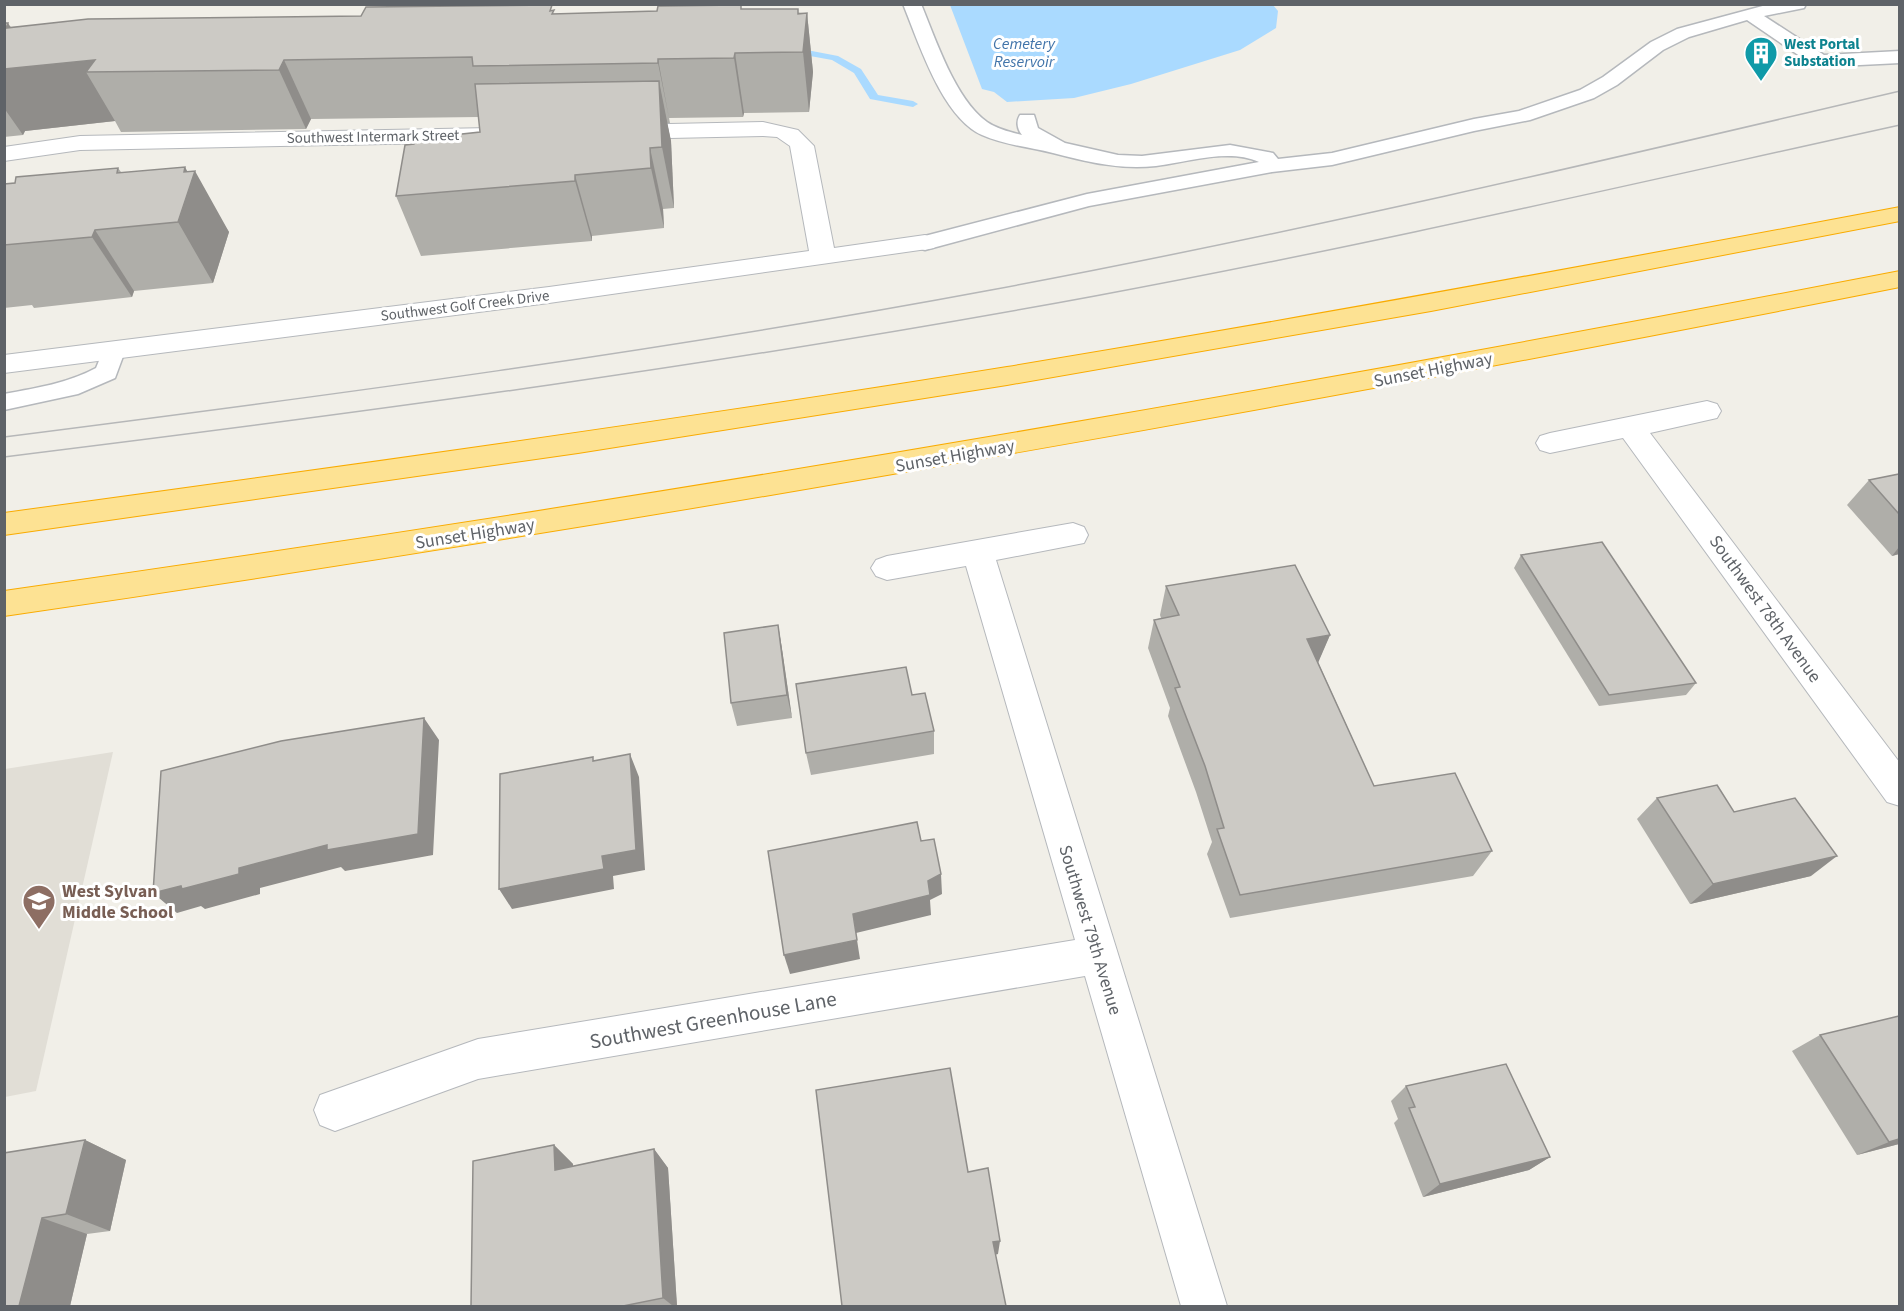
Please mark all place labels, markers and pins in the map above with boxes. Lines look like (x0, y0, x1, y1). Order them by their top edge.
place label: West Portal Substation (1784, 34, 1860, 72)
building icon: West Portal Substation (1743, 35, 1779, 82)
place label: West Sylvan Middle School (62, 879, 173, 925)
school or university icon: West Sylvan Middle School (21, 883, 57, 930)

